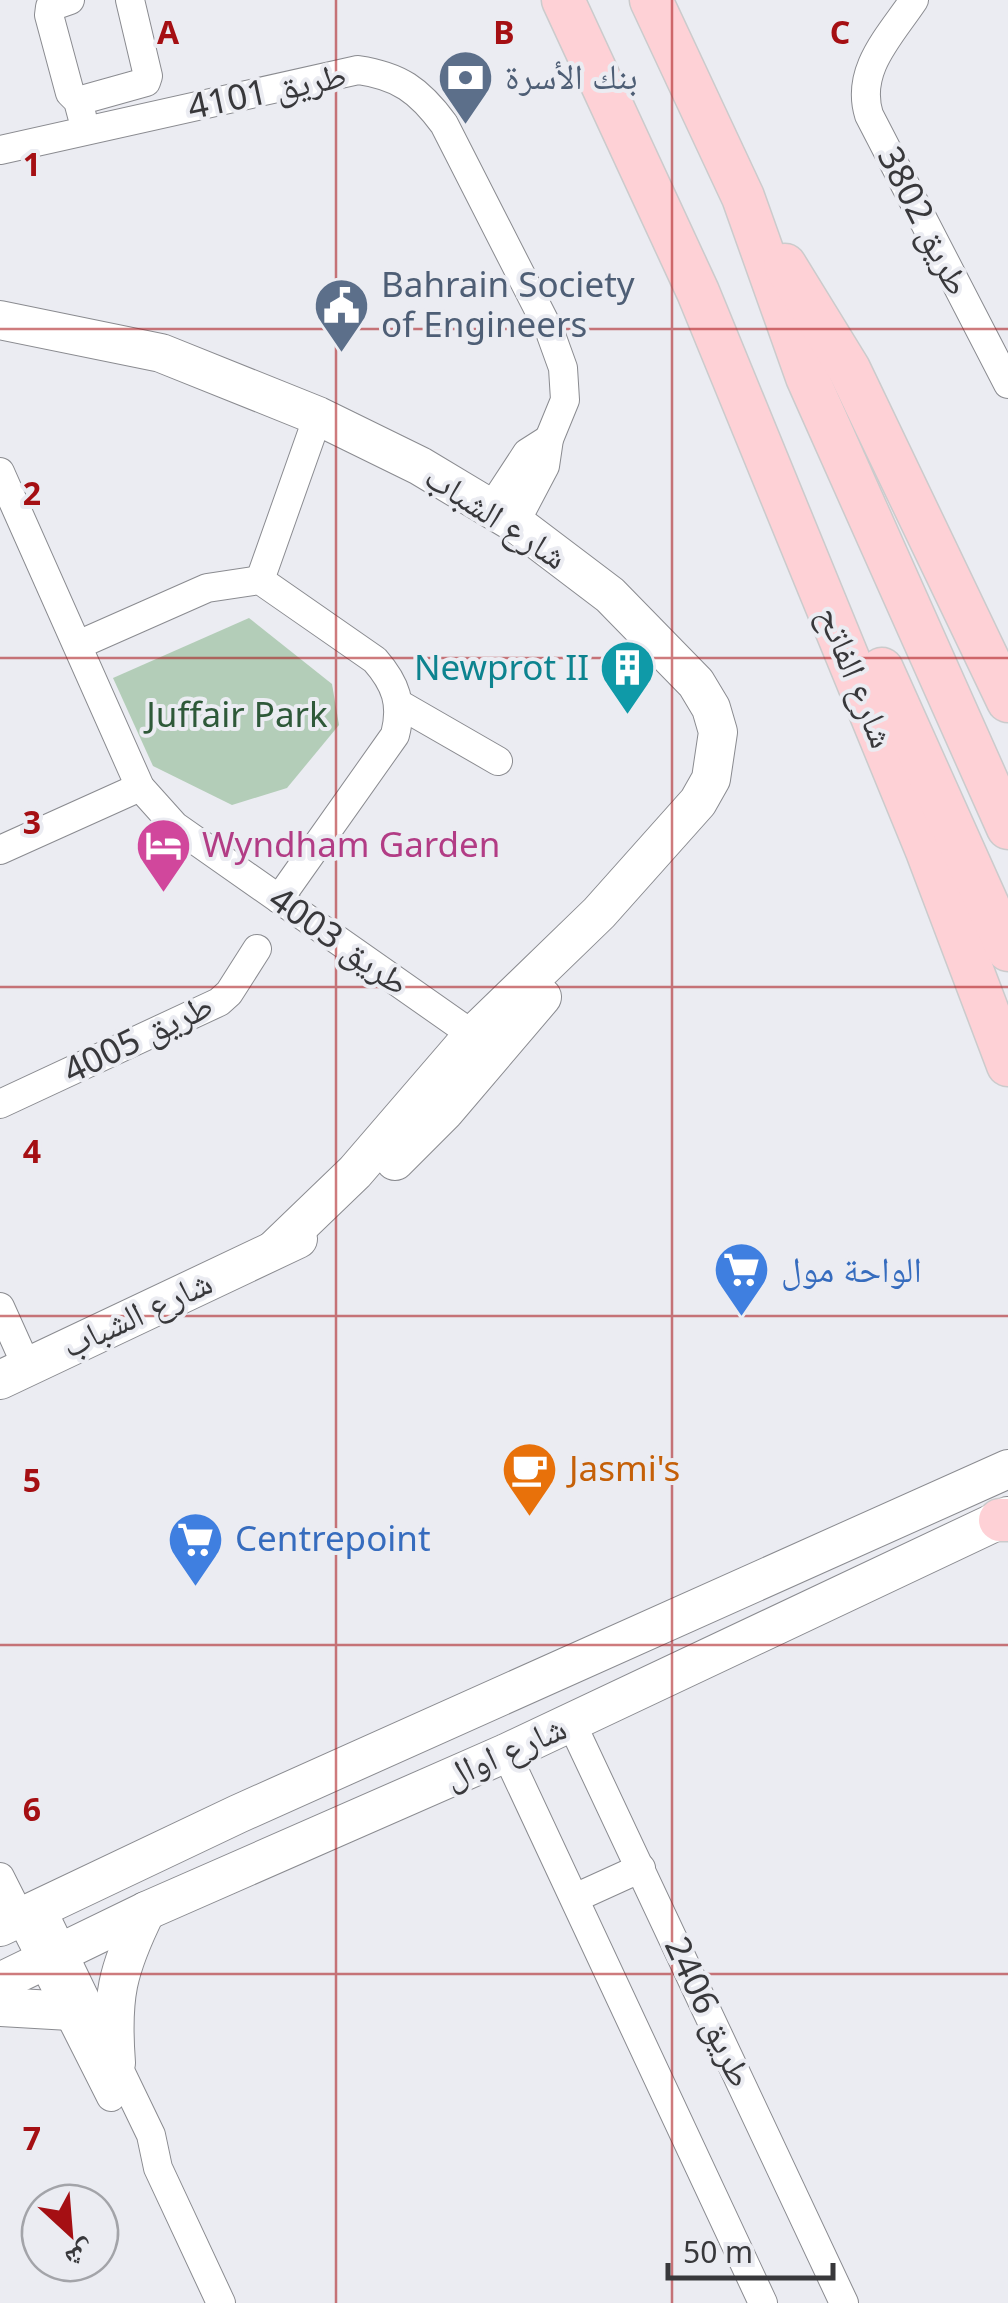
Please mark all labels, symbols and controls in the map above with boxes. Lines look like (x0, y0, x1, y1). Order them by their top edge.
text: A (157, 10, 180, 53)
text: B (493, 10, 515, 53)
text: C (830, 10, 850, 53)
bank icon: بنك الأسرة (436, 47, 496, 126)
street label: طريق 4101 (183, 50, 350, 129)
place label: بنك الأسرة (505, 52, 638, 99)
street label: طريق 3802 (868, 138, 983, 303)
text: 1 (23, 142, 41, 185)
place label: Bahrain Society of Engineers (381, 260, 635, 347)
public building icon: Bahrain Society of Engineers (312, 275, 372, 354)
street label: شارع الشباب (417, 452, 577, 579)
text: 2 (23, 471, 41, 514)
street label: شارع الفاتح (808, 599, 907, 754)
building icon: Newprot II (598, 638, 658, 717)
place label: Newprot II (414, 643, 589, 690)
park label: Juffair Park (143, 690, 328, 737)
text: 3 (23, 800, 41, 843)
hotel icon: Wyndham Garden (133, 815, 193, 894)
place label: Wyndham Garden (202, 820, 500, 867)
street label: طريق 4003 (260, 874, 419, 1005)
street label: طريق 4005 (55, 980, 220, 1093)
text: 4 (23, 1129, 41, 1172)
supermarket icon: الواحة مول (712, 1240, 772, 1319)
place label: الواحة مول (781, 1245, 922, 1292)
street label: شارع الشباب (54, 1257, 219, 1368)
cafe icon: Jasmi's (500, 1439, 560, 1518)
place label: Jasmi's (566, 1444, 680, 1491)
text: 5 (23, 1458, 41, 1501)
supermarket icon: Centrepoint (166, 1509, 226, 1588)
place label: Centrepoint (235, 1514, 431, 1561)
street label: شارع اوال (436, 1703, 573, 1798)
text: 6 (23, 1787, 41, 1830)
street label: طريق 2406 (655, 1929, 766, 2094)
text: 7 (23, 2116, 41, 2159)
north arrow (20, 2183, 120, 2283)
scale bar (668, 2218, 833, 2280)
text: 50 m (683, 2231, 753, 2272)
text: ش (60, 2233, 103, 2280)

